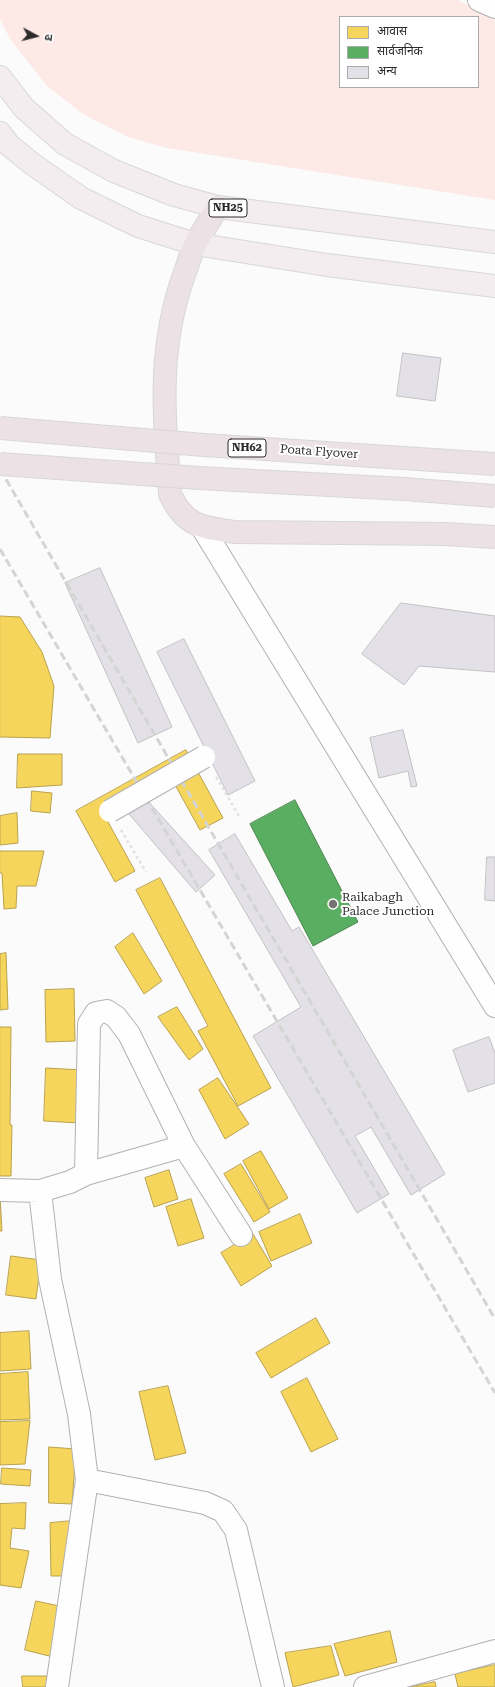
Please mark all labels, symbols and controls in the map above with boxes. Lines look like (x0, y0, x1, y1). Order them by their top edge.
north arrow (16, 16, 56, 56)
legend (339, 16, 479, 88)
text: आवास (377, 24, 407, 38)
text: उ (42, 34, 55, 42)
text: सार्वजनिक (377, 44, 423, 58)
text: अन्य (377, 64, 397, 78)
road number: NH25 (209, 199, 247, 217)
road number: NH62 (228, 439, 266, 457)
street label: Poata Flyover (280, 442, 358, 462)
place label: Raikabagh Palace Junction (342, 890, 434, 918)
marker: Raikabagh Palace Junction (327, 898, 339, 910)

